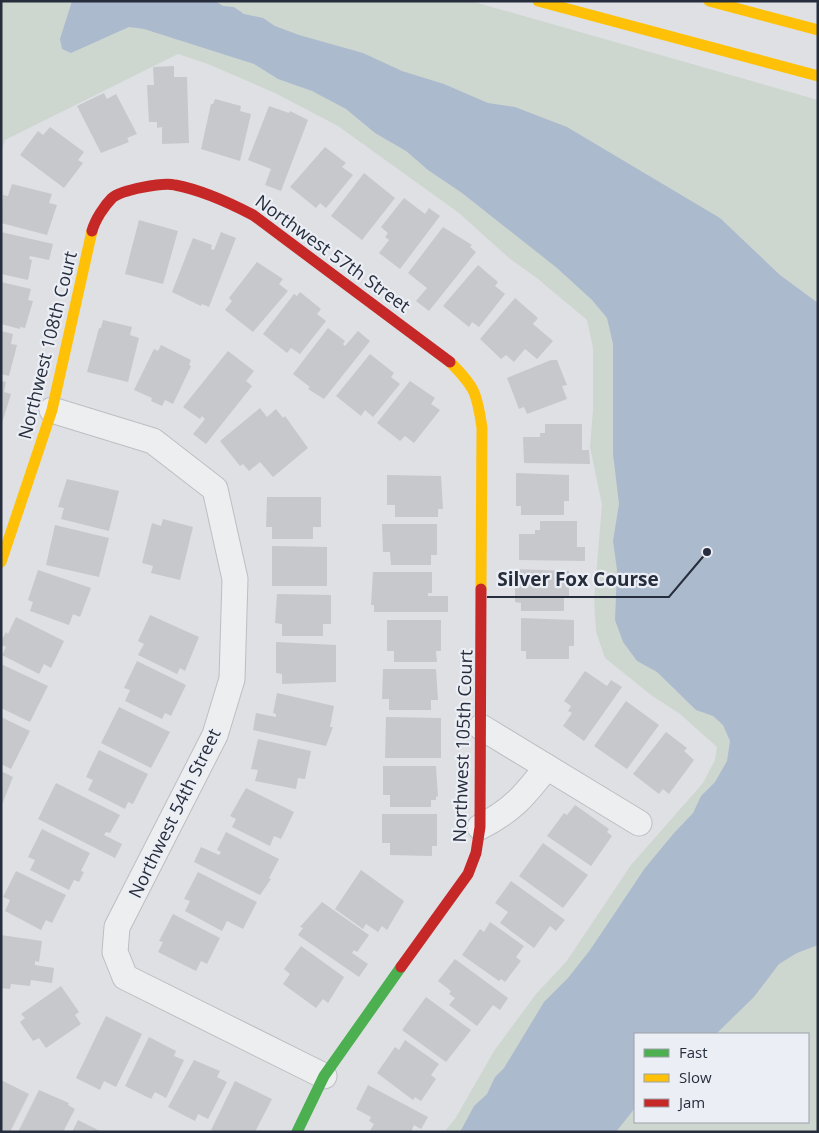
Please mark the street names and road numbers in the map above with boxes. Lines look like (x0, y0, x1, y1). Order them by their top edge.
street label: Northwest 57th Street (251, 189, 415, 317)
street label: Northwest 108th Court (12, 249, 82, 441)
street label: Northwest 105th Court (447, 649, 477, 843)
street label: Northwest 54th Street (122, 724, 226, 902)

